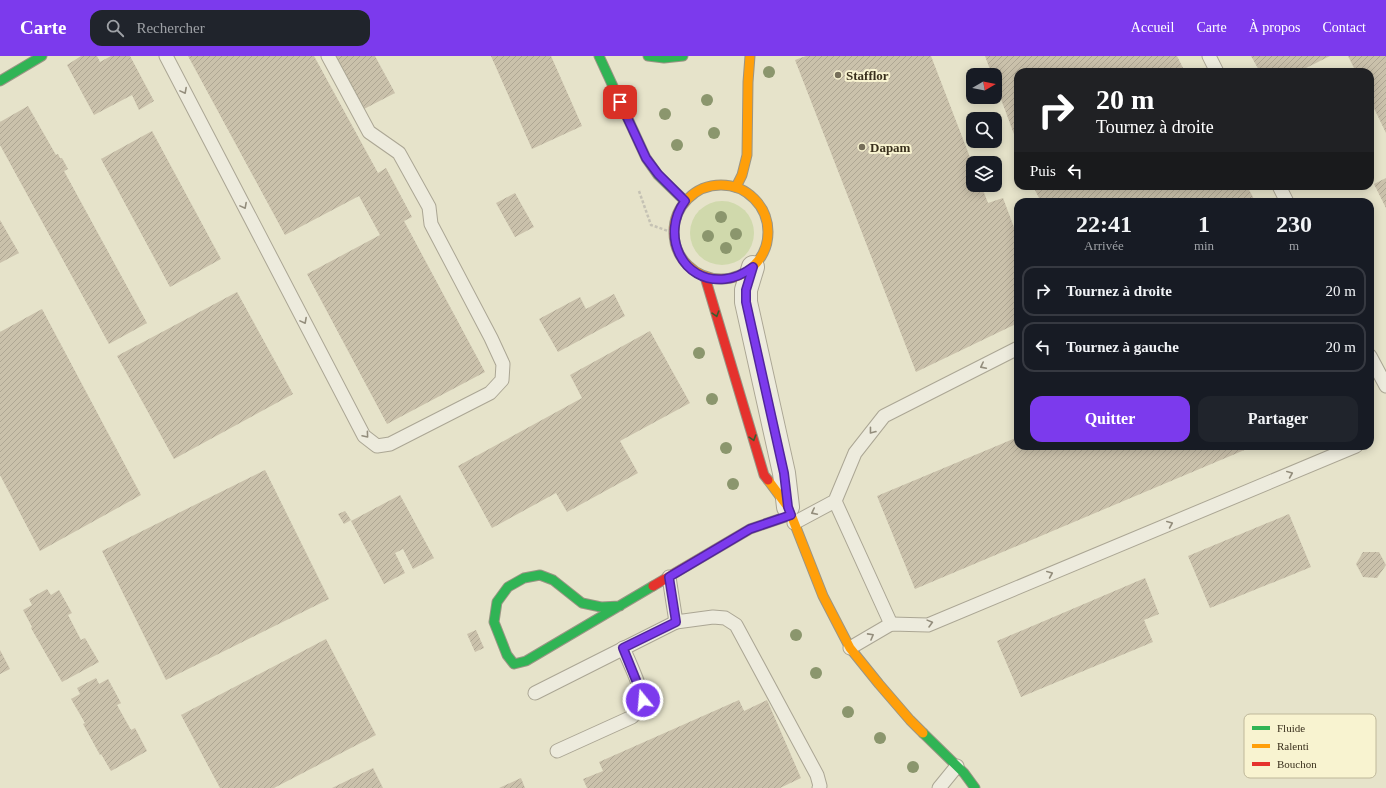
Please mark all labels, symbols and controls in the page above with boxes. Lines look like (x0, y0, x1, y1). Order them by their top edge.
search box (90, 10, 370, 46)
text: Carte (20, 17, 66, 38)
icon: search (104, 17, 126, 39)
text: Rechercher (136, 20, 205, 36)
text: Accueil (1131, 20, 1174, 35)
text: Carte (1196, 20, 1227, 35)
text: À propos (1249, 20, 1300, 35)
text: Contact (1322, 20, 1366, 35)
place label: Stafflor (846, 68, 889, 83)
north arrow (966, 68, 1002, 104)
map controls (966, 68, 1002, 192)
marker: Stafflor (833, 70, 843, 80)
icon: right (1030, 84, 1082, 136)
text: 20 m (1096, 84, 1154, 115)
pin (603, 85, 637, 119)
one-way arrow (179, 86, 187, 94)
icon: arrive (609, 91, 631, 113)
button: search (966, 112, 1002, 148)
text: Tournez à droite (1096, 117, 1214, 137)
place label: Dapam (870, 140, 911, 155)
marker: Dapam (857, 142, 867, 152)
button: layers (966, 156, 1002, 192)
icon: left (1064, 160, 1086, 182)
text: Puis (1030, 163, 1056, 179)
one-way arrow (239, 202, 247, 209)
text: 22:41 (1076, 211, 1132, 237)
text: 1 (1198, 211, 1210, 237)
text: 230 (1276, 211, 1312, 237)
text: Arrivée (1084, 238, 1124, 253)
text: min (1194, 238, 1214, 253)
text: m (1289, 238, 1299, 253)
icon: right (1032, 280, 1054, 302)
text: Tournez à droite (1066, 283, 1172, 299)
text: 20 m (1326, 283, 1356, 299)
one-way arrow (711, 310, 720, 317)
one-way arrow (300, 317, 307, 324)
icon: left (1032, 336, 1054, 358)
text: Tournez à gauche (1066, 339, 1179, 355)
text: 20 m (1326, 339, 1356, 355)
one-way arrow (980, 361, 987, 369)
button: Quitter (1030, 396, 1190, 442)
button: Partager (1198, 396, 1358, 442)
one-way arrow (870, 426, 877, 433)
one-way arrow (361, 430, 368, 438)
one-way arrow (748, 435, 757, 442)
one-way arrow (1287, 470, 1294, 478)
one-way arrow (811, 507, 819, 515)
one-way arrow (1166, 521, 1174, 529)
one-way arrow (1046, 571, 1054, 579)
one-way arrow (926, 619, 933, 628)
one-way arrow (867, 633, 874, 641)
position arrow (622, 679, 664, 721)
legend (1244, 714, 1376, 778)
text: Fluide (1277, 722, 1305, 734)
text: Ralenti (1277, 740, 1309, 752)
text: Bouchon (1277, 758, 1317, 770)

